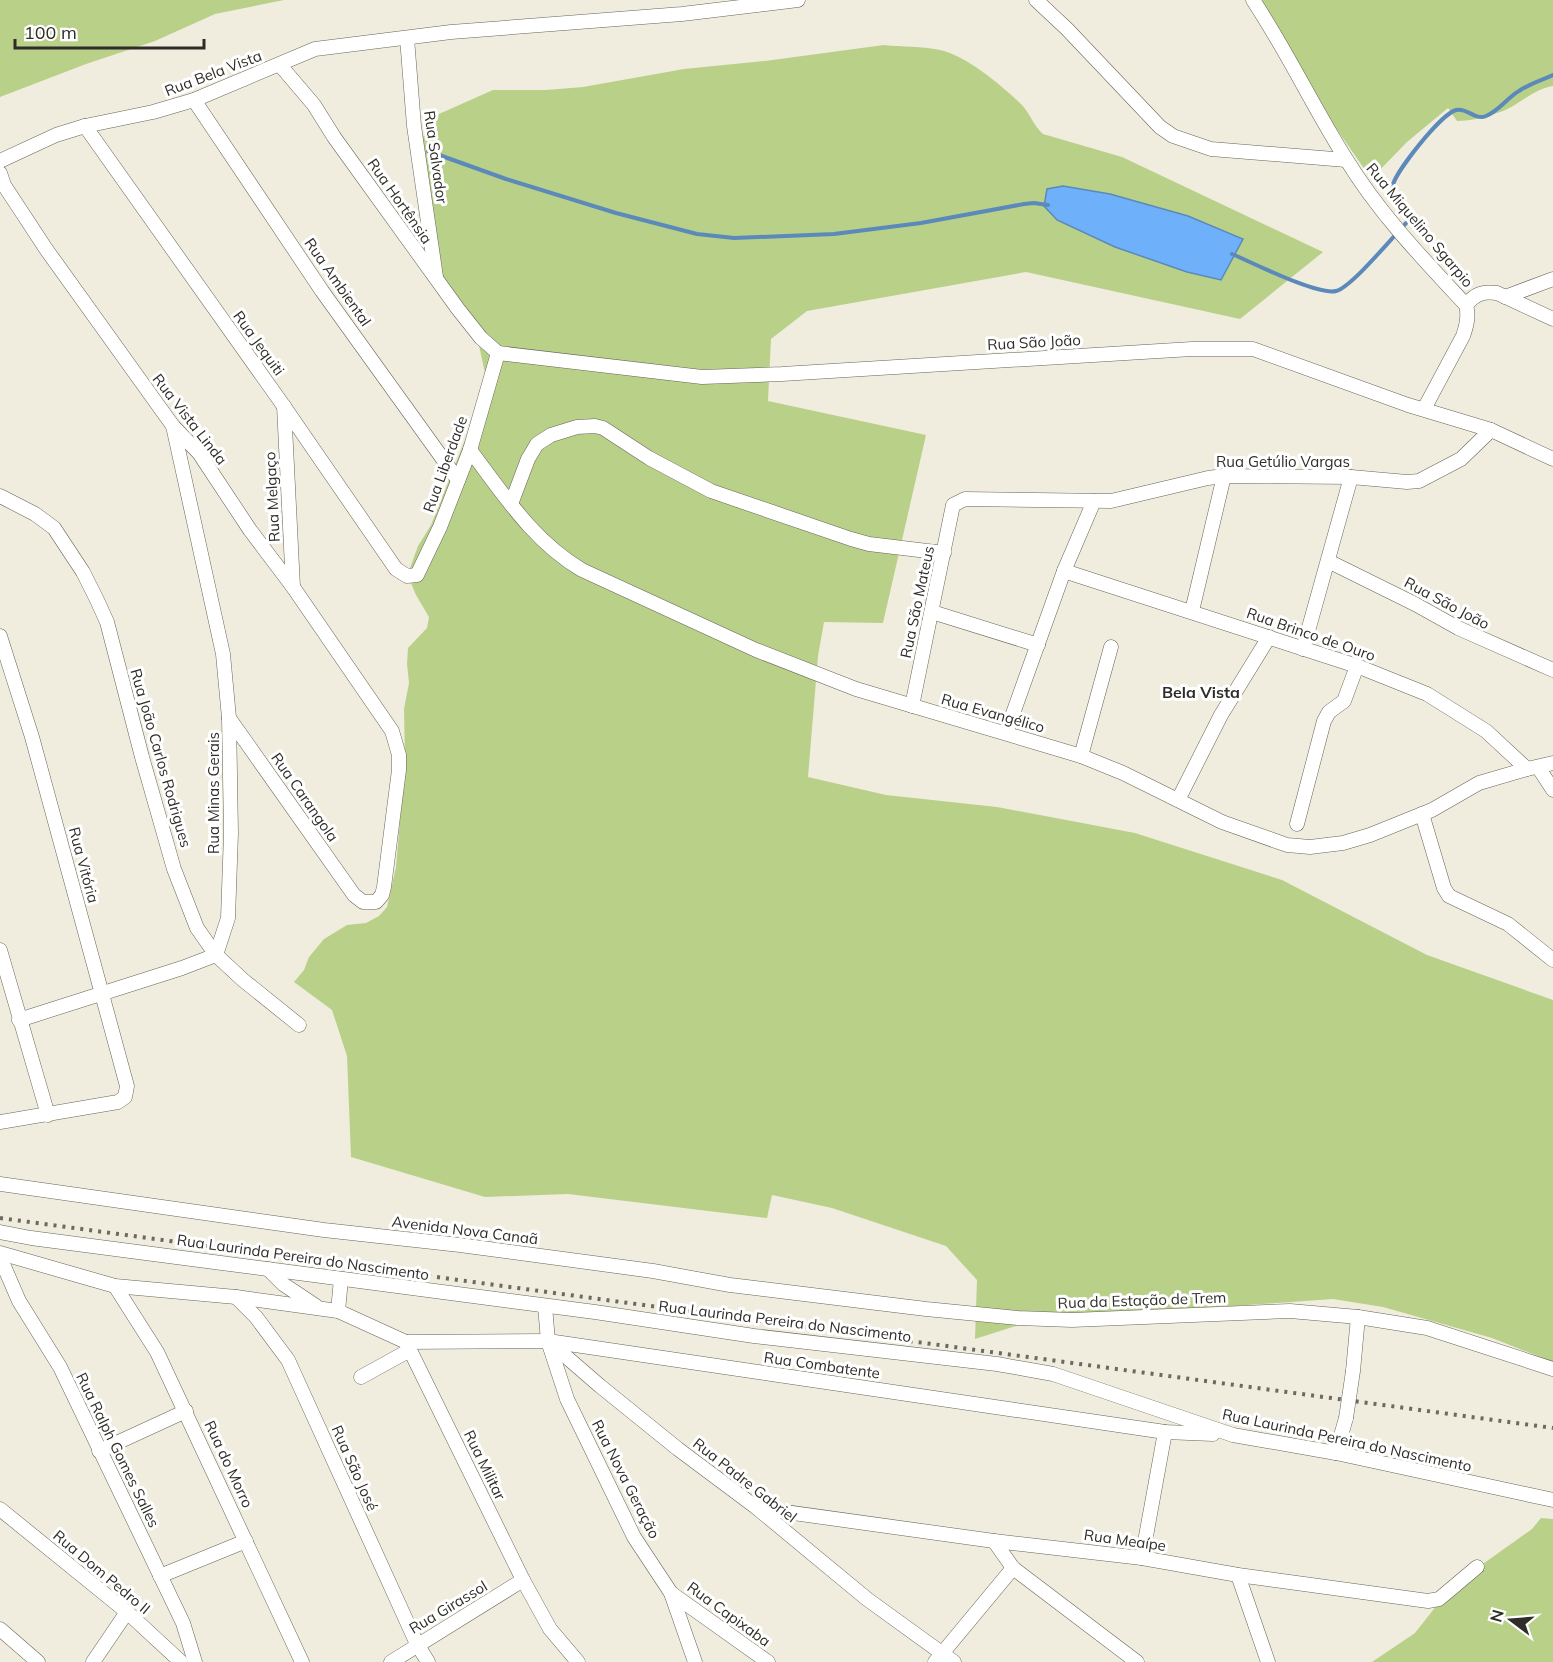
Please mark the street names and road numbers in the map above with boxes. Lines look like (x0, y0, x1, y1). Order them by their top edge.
street label: Rua Bela Vista (162, 46, 264, 100)
street label: Rua Salvador (420, 109, 452, 205)
street label: Rua Hortênsia (364, 155, 436, 247)
street label: Rua Miquelino Sgarpio (1362, 159, 1478, 291)
street label: Rua Ambiental (301, 234, 375, 330)
street label: Rua Jequiti (229, 307, 289, 379)
street label: Rua São João (987, 330, 1081, 354)
street label: Rua Vista Linda (149, 370, 231, 468)
street label: Rua Liberdade (419, 413, 471, 515)
street label: Rua Melgaço (260, 451, 284, 543)
street label: Rua Getúlio Vargas (1216, 452, 1350, 471)
street label: Rua São Mateus (896, 544, 938, 660)
street label: Rua São João (1401, 573, 1493, 633)
street label: Rua Brinco de Ouro (1244, 603, 1378, 665)
street label: Rua João Carlos Rodrigues (126, 666, 196, 850)
street label: Rua Evangélico (939, 689, 1047, 737)
street label: Rua Minas Gerais (204, 732, 223, 854)
street label: Rua Carangola (267, 749, 343, 845)
street label: Rua Vitória (65, 825, 103, 905)
street label: Avenida Nova Canaã (391, 1212, 539, 1248)
street label: Rua Laurinda Pereira do Nascimento (176, 1230, 430, 1284)
street label: Rua da Estação de Trem (1057, 1288, 1227, 1312)
street label: Rua Laurinda Pereira do Nascimento (658, 1296, 912, 1346)
street label: Rua Combatente (763, 1347, 881, 1383)
street label: Rua Ralph Gomes Salles (72, 1369, 164, 1531)
street label: Rua Laurinda Pereira do Nascimento (1221, 1404, 1473, 1476)
street label: Rua Nova Geração (588, 1416, 664, 1542)
street label: Rua do Morro (200, 1417, 258, 1511)
street label: Rua São José (328, 1422, 382, 1514)
street label: Rua Militar (460, 1427, 510, 1503)
street label: Rua Padre Gabriel (689, 1434, 801, 1526)
street label: Rua Meaípe (1083, 1525, 1167, 1555)
street label: Rua Dom Pedro II (50, 1526, 154, 1618)
street label: Rua Girassol (405, 1576, 491, 1638)
street label: Rua Capixaba (684, 1577, 774, 1651)

